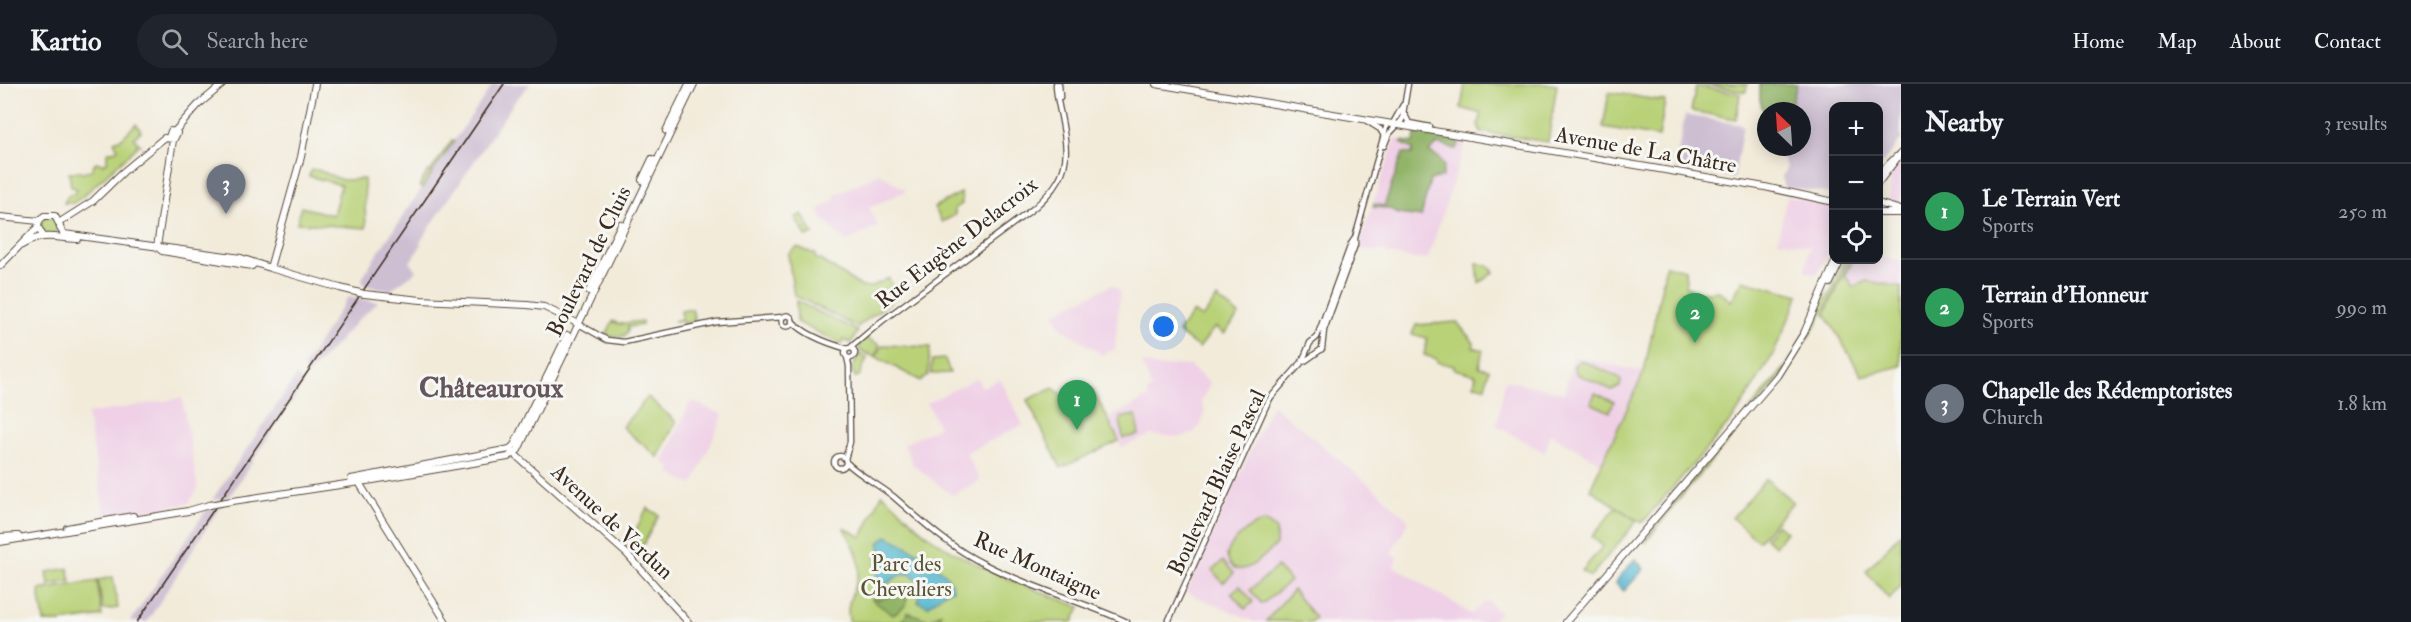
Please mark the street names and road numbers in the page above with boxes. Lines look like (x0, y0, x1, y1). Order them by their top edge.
street label: Avenue de La Châtre (1552, 120, 1739, 180)
street label: Rue Eugène Delacroix (870, 171, 1043, 315)
street label: Boulevard de Cluis (540, 182, 637, 341)
street label: Boulevard Blaise Pascal (1162, 385, 1272, 580)
street label: Avenue de Verdun (544, 457, 679, 586)
street label: Rue Montaigne (969, 525, 1106, 607)

